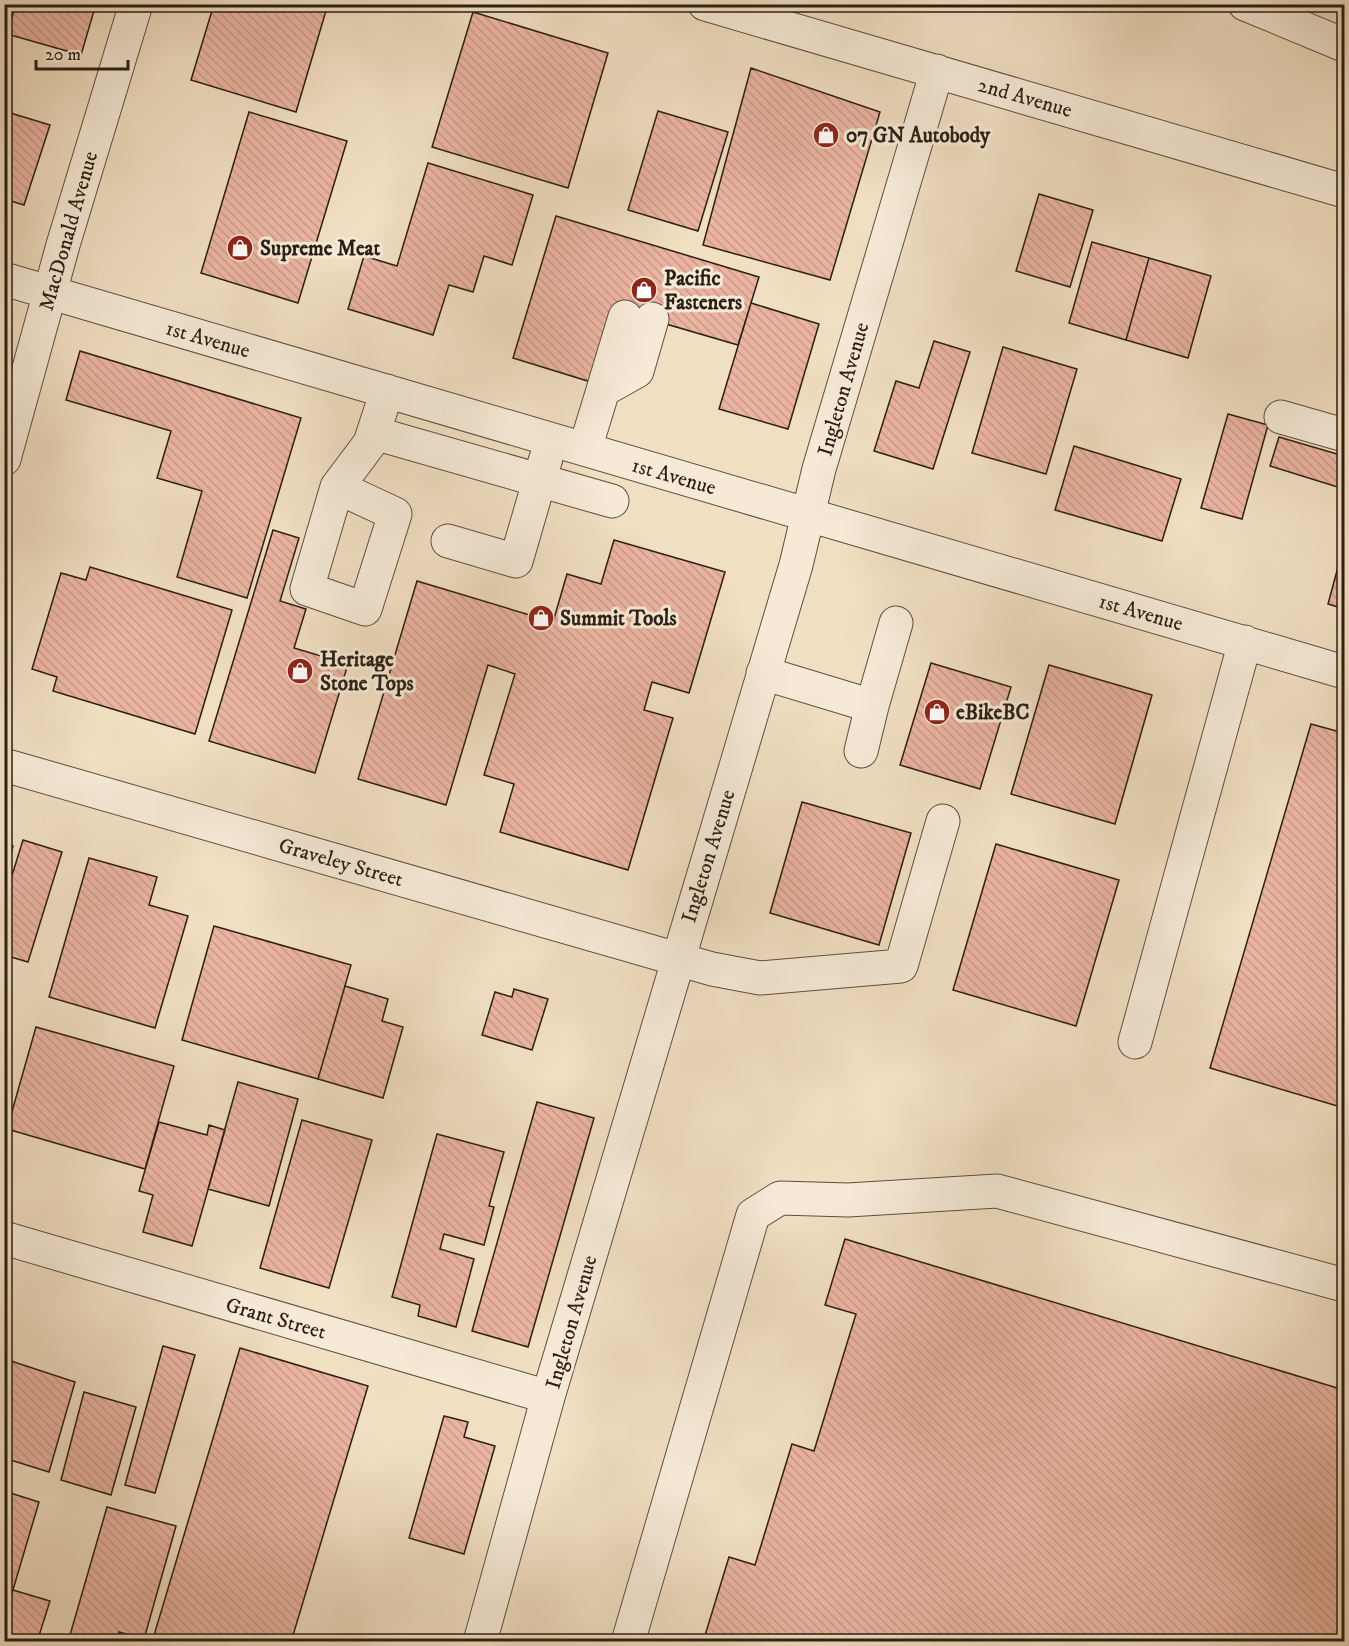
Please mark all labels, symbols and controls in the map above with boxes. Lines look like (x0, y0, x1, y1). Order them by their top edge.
scale bar (36, 33, 128, 71)
text: 20 m (45, 44, 81, 66)
street label: 2nd Avenue (975, 72, 1075, 124)
shop icon: 07 GN Autobody (811, 120, 841, 150)
place label: 07 GN Autobody (846, 123, 991, 149)
street label: MacDonald Avenue (34, 148, 104, 314)
shop icon: Supreme Meat (225, 233, 255, 263)
place label: Supreme Meat (260, 236, 381, 262)
place label: Pacific Fasteners (664, 266, 742, 316)
shop icon: Pacific Fasteners (629, 275, 659, 305)
street label: 1st Avenue (163, 316, 253, 364)
street label: Ingleton Avenue (812, 319, 876, 459)
street label: 1st Avenue (629, 453, 719, 501)
street label: 1st Avenue (1096, 589, 1186, 637)
shop icon: Summit Tools (526, 603, 556, 633)
place label: Summit Tools (560, 606, 677, 632)
place label: Heritage Stone Tops (320, 647, 414, 697)
shop icon: Heritage Stone Tops (285, 656, 315, 686)
shop icon: eBikeBC (922, 697, 952, 727)
place label: eBikeBC (956, 700, 1030, 726)
street label: Ingleton Avenue (676, 786, 742, 926)
street label: Graveley Street (275, 833, 406, 893)
street label: Ingleton Avenue (540, 1252, 604, 1392)
street label: Grant Street (223, 1292, 329, 1346)

